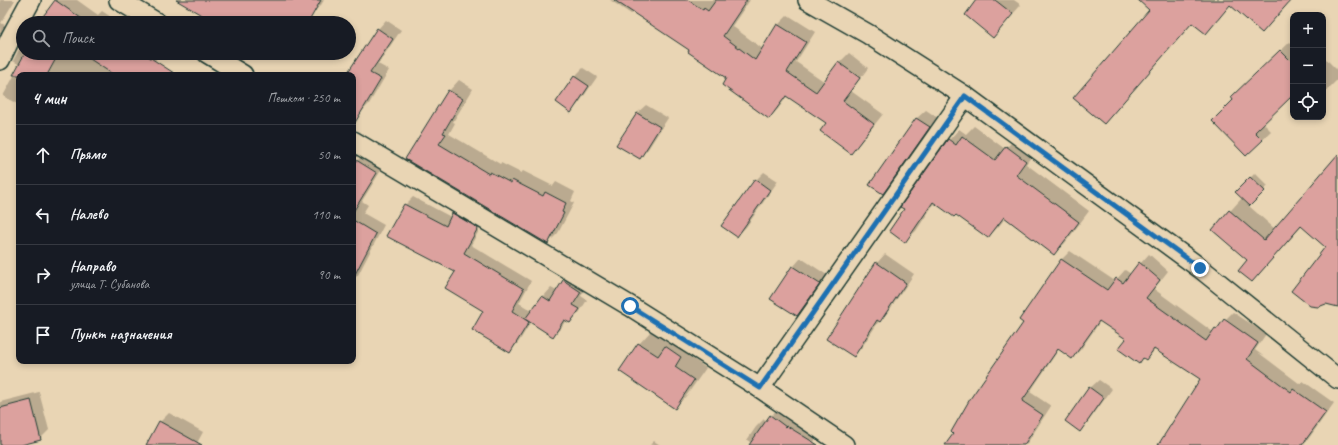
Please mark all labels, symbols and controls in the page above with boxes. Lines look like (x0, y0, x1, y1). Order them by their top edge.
map controls (1290, 12, 1326, 120)
button: + (1290, 12, 1326, 48)
search box (16, 16, 356, 60)
icon: search (30, 27, 52, 49)
text: Поиск (62, 29, 94, 48)
button: − (1290, 48, 1326, 84)
button: locate (1290, 84, 1326, 120)
text: 4 мин (32, 88, 67, 109)
text: Пешком · 250 m (267, 90, 340, 106)
icon: ahead (32, 144, 54, 166)
text: Прямо (70, 145, 106, 164)
text: 50 m (318, 147, 340, 163)
icon: left (32, 204, 54, 226)
text: Налево (70, 205, 108, 224)
text: 110 m (312, 207, 340, 223)
text: Направо (70, 257, 116, 276)
route end (1191, 259, 1209, 277)
icon: right (32, 264, 54, 286)
text: 90 m (318, 267, 340, 283)
text: улица Т. Субанова (70, 276, 149, 292)
route start (621, 297, 639, 315)
icon: arrive (32, 324, 54, 346)
text: Пункт назначения (70, 325, 172, 344)

